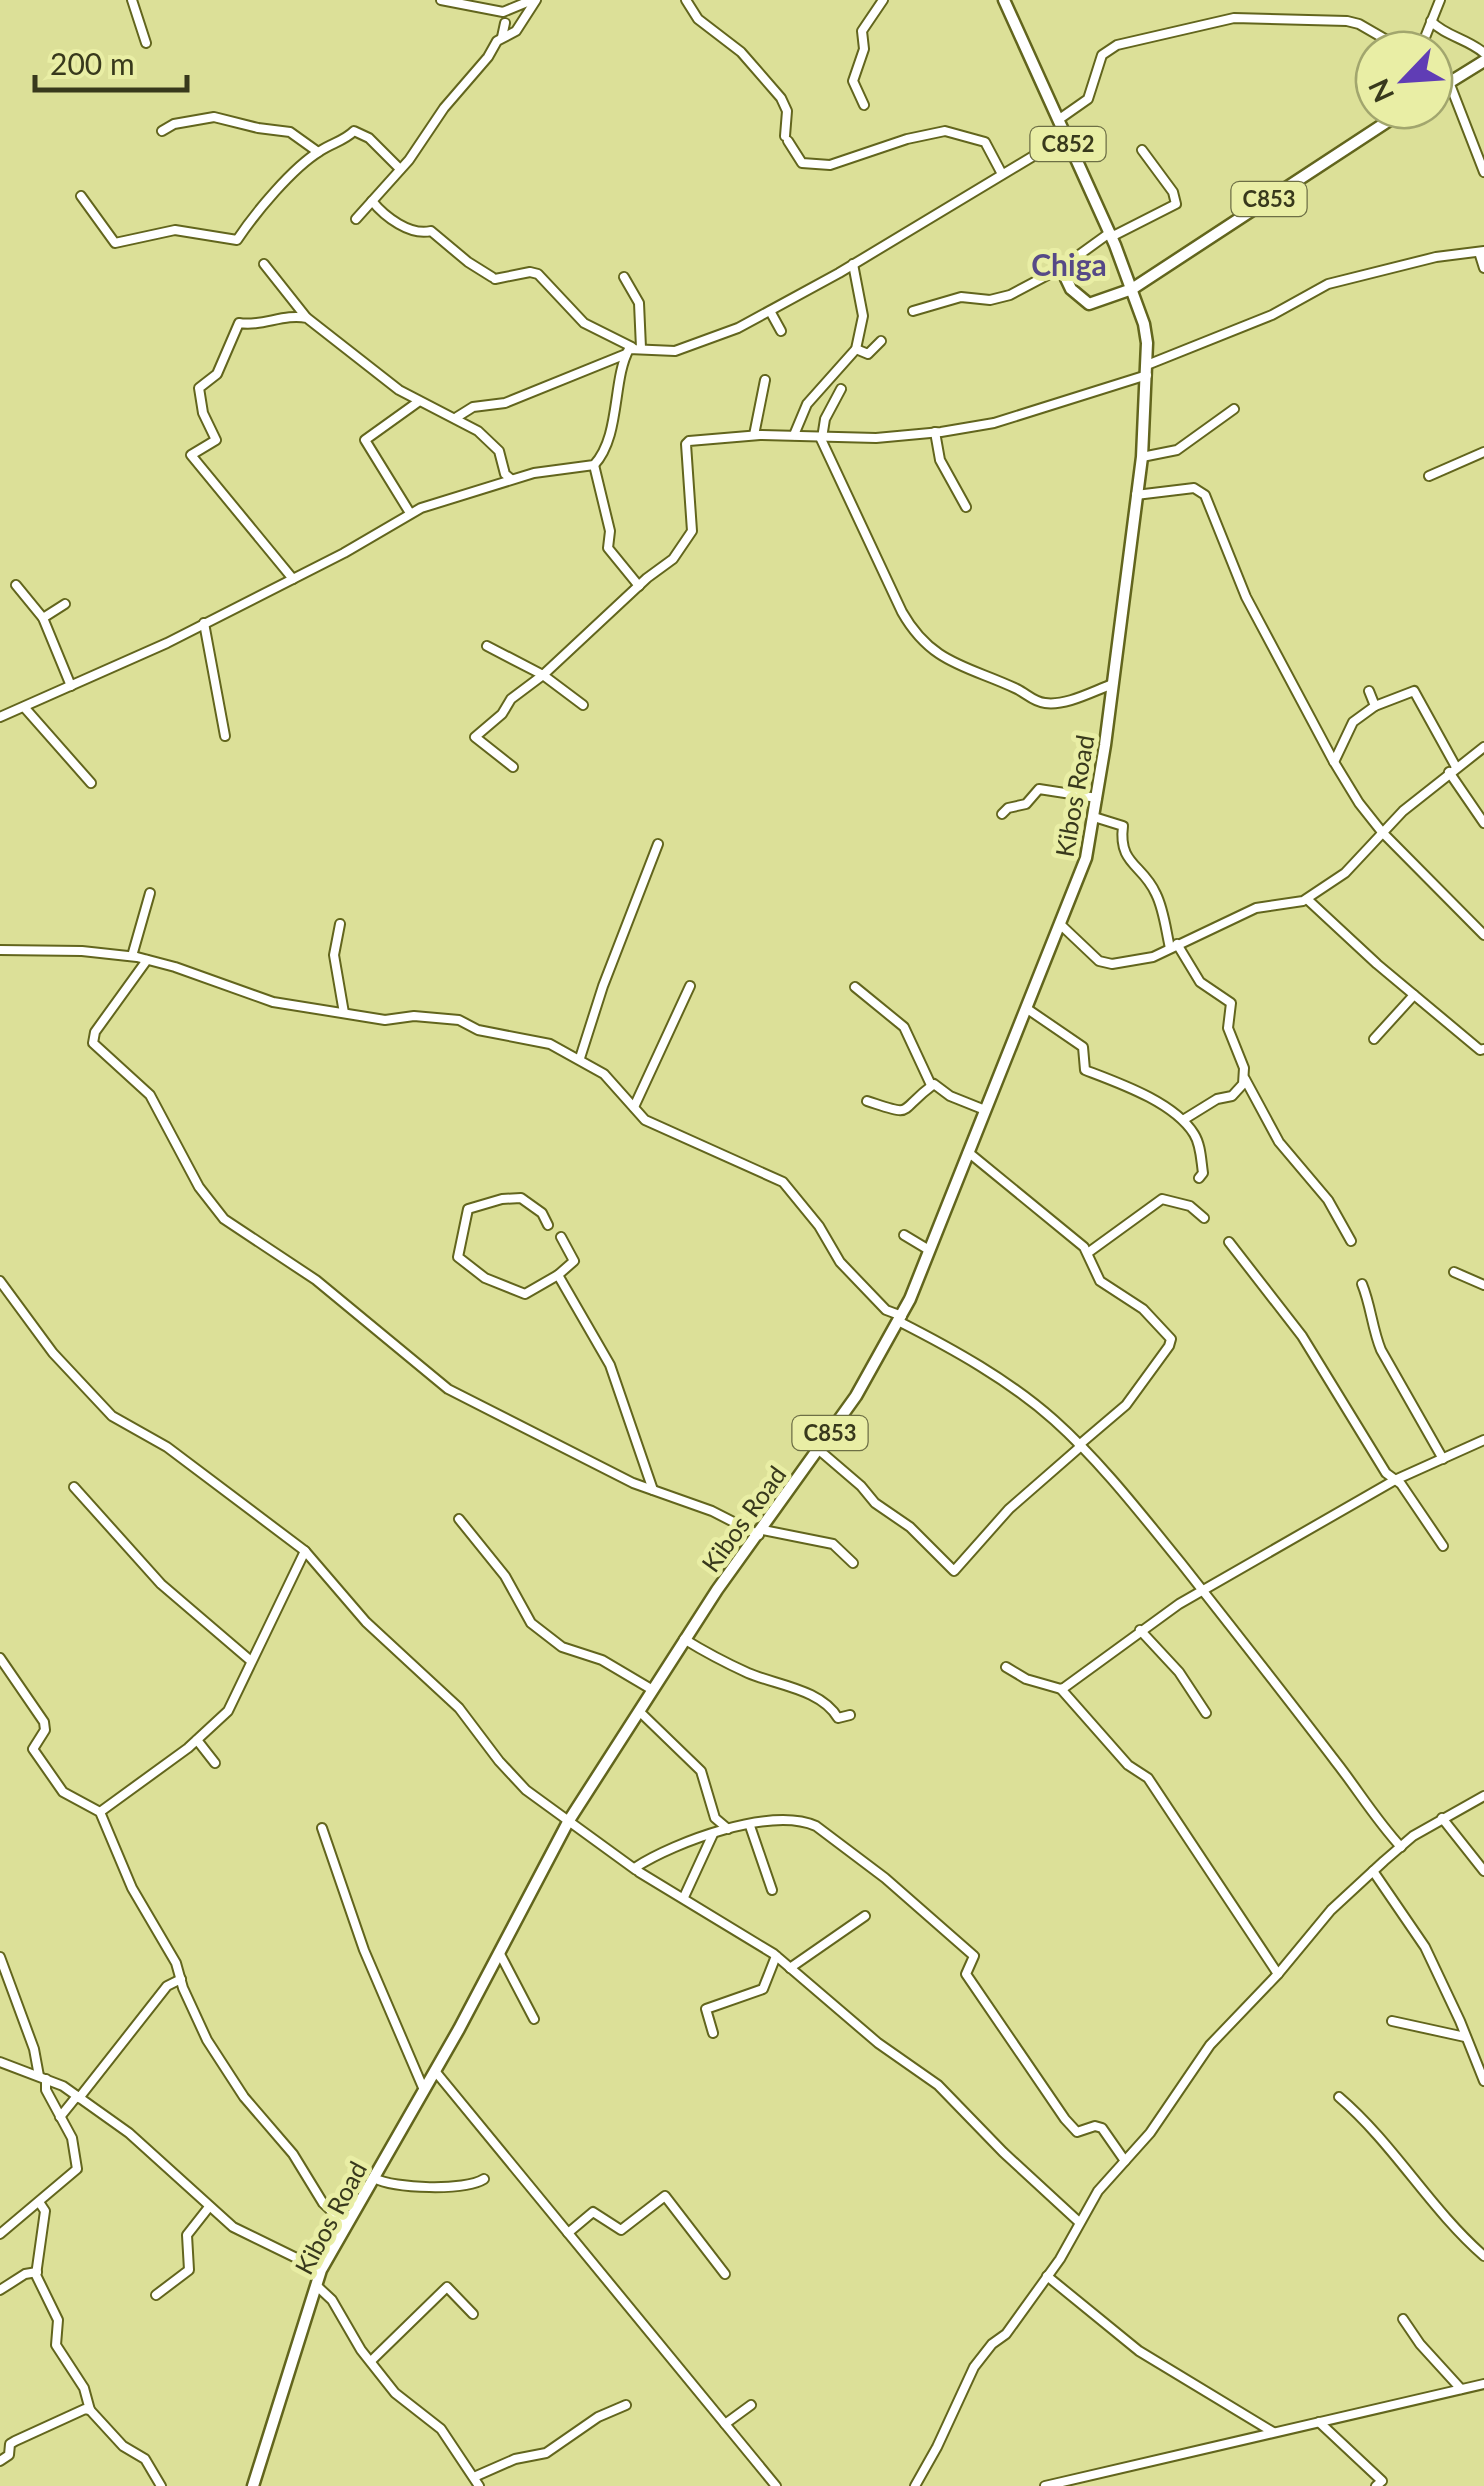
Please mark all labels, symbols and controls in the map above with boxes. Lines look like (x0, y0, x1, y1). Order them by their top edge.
scale bar (35, 30, 188, 92)
north arrow (1354, 30, 1454, 130)
text: 200 m (50, 45, 135, 81)
text: N (1360, 74, 1400, 108)
road number: C852 (1030, 127, 1106, 161)
road number: C853 (1232, 182, 1306, 216)
district label: Chiga (1031, 246, 1107, 282)
street label: Kibos Road (1049, 732, 1100, 859)
road number: C853 (792, 1416, 868, 1450)
street label: Kibos Road (695, 1460, 792, 1577)
street label: Kibos Road (288, 2156, 372, 2279)

